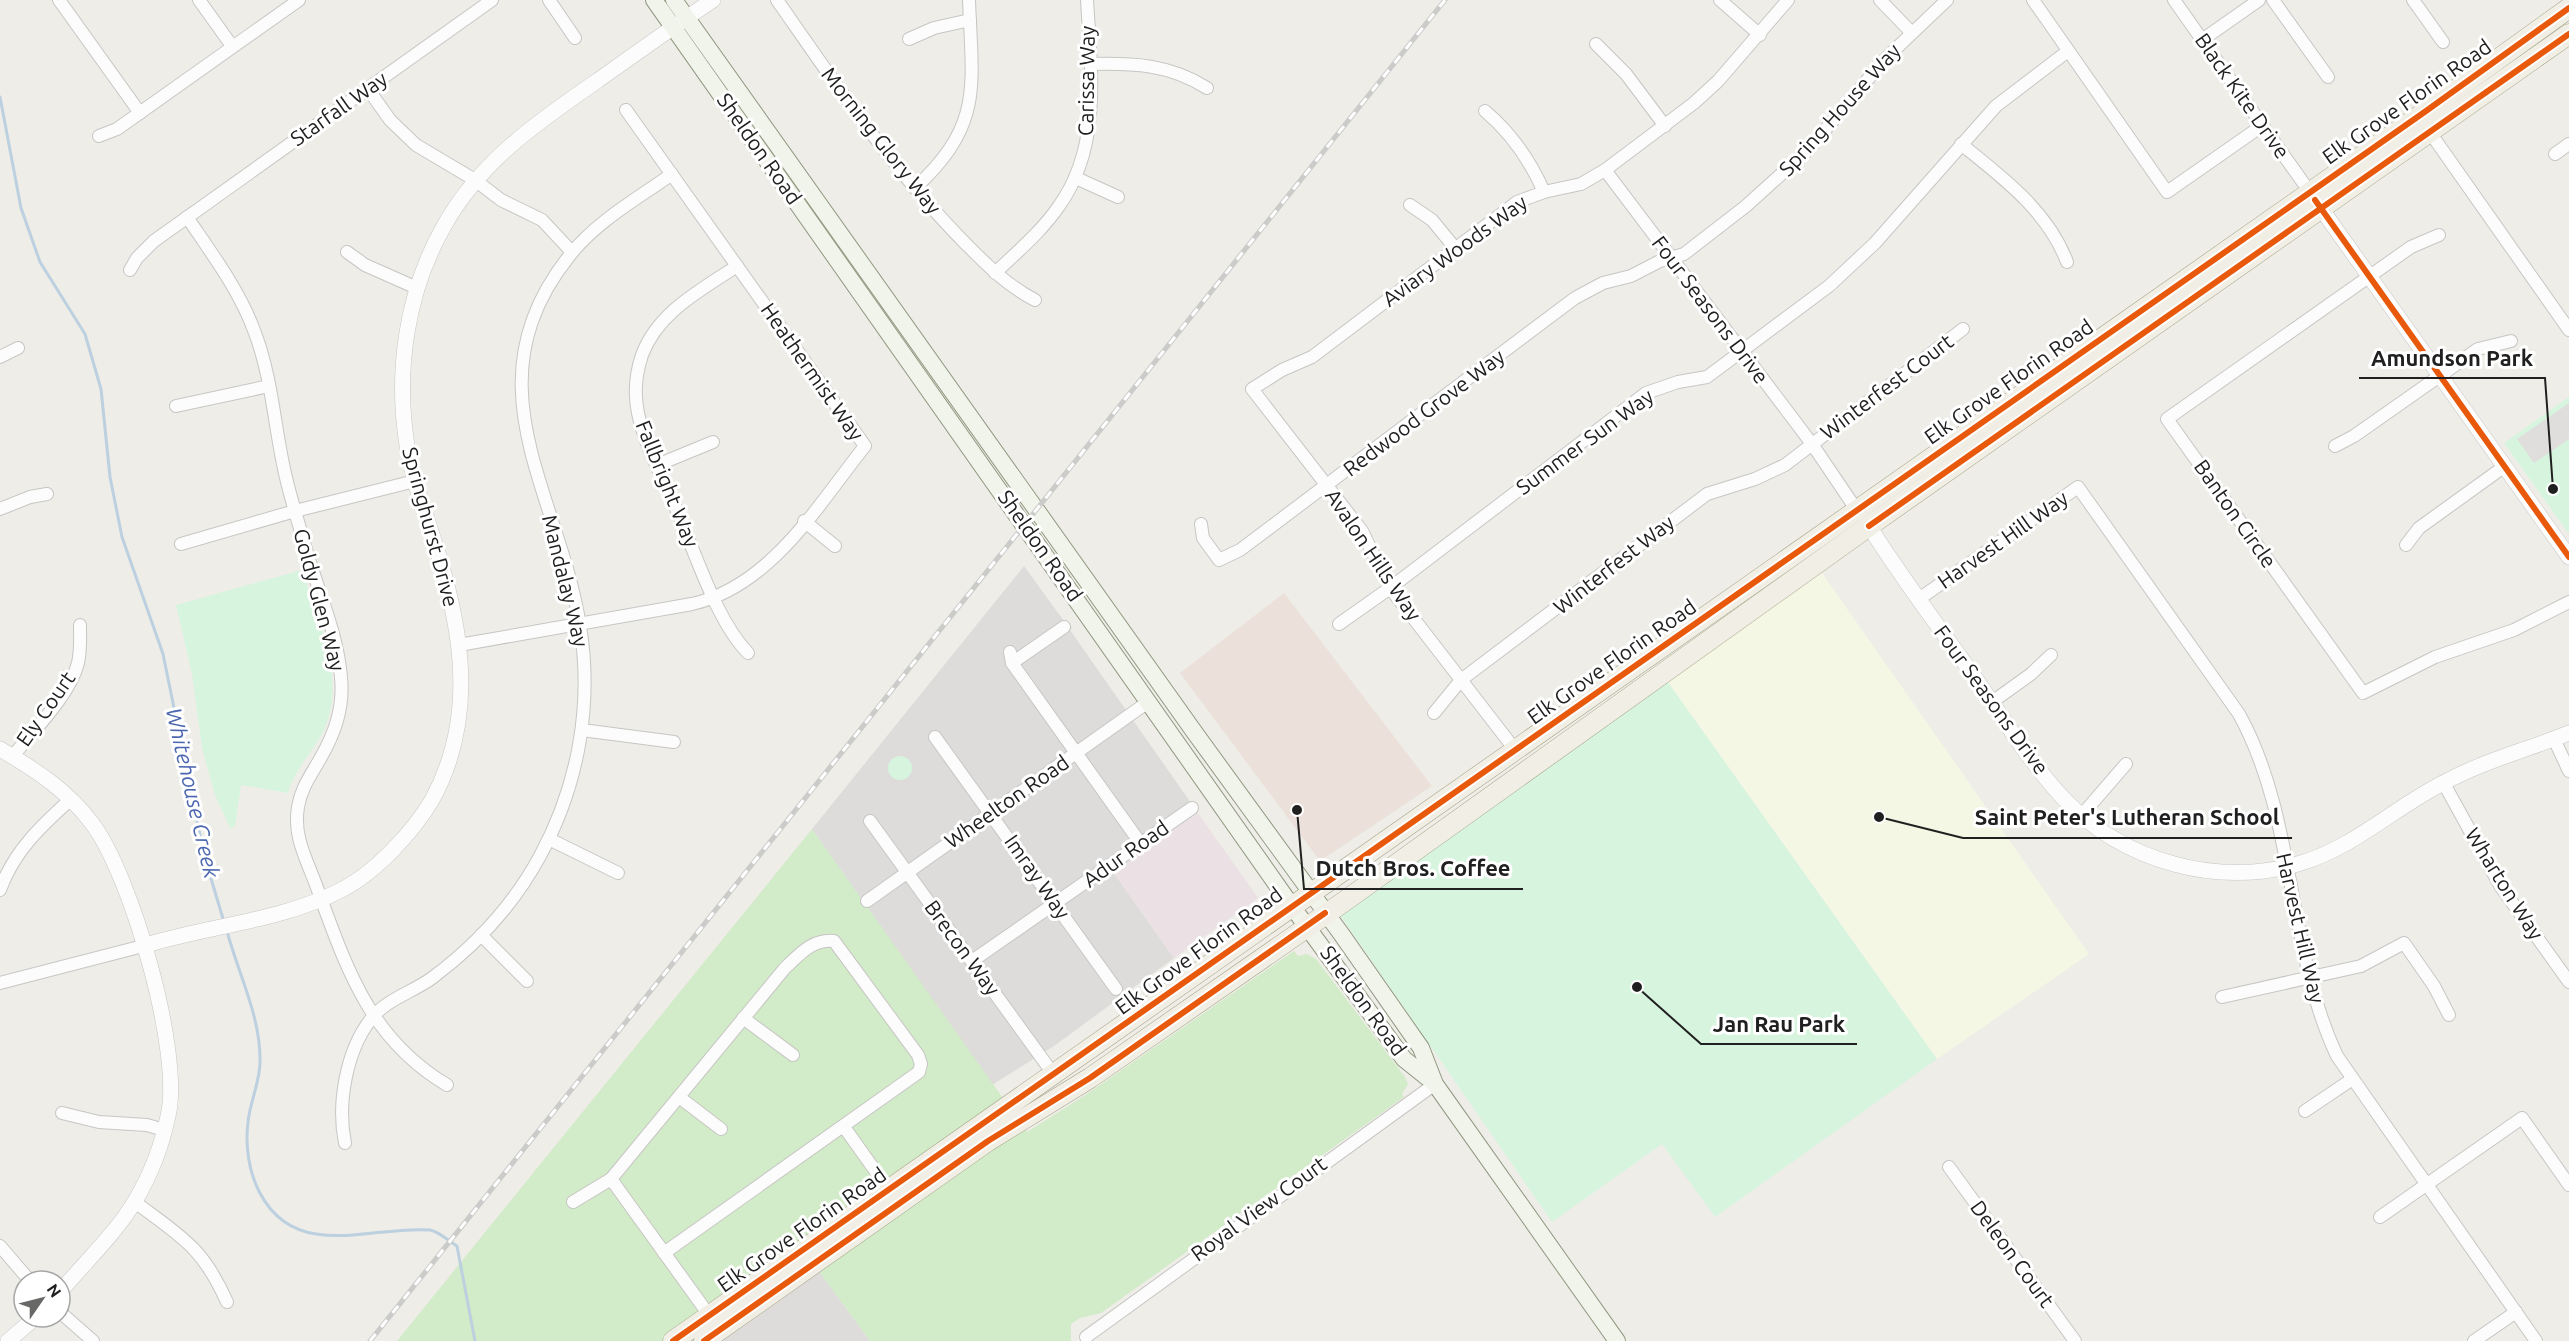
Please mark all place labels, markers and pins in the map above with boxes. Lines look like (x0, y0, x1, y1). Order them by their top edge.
callout: Amundson Park (2359, 338, 2545, 378)
callout: Saint Peter's Lutheran School (1963, 798, 2292, 838)
callout: Dutch Bros. Coffee (1304, 849, 1523, 889)
callout: Jan Rau Park (1701, 1004, 1857, 1044)

